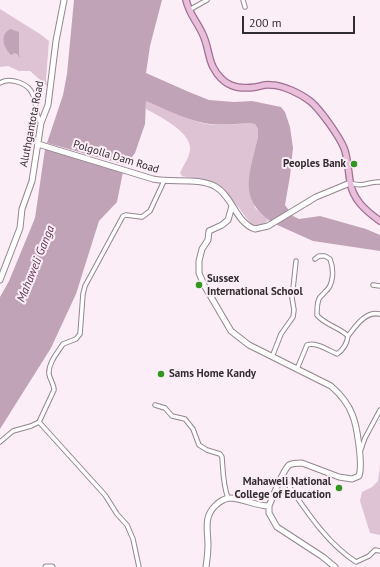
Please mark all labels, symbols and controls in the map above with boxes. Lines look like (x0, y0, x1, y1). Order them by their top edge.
scale bar (244, 8, 357, 34)
text: 200 m (249, 15, 282, 30)
street label: Aluthgantota Road (17, 80, 47, 168)
street label: Polgolla Dam Road (71, 138, 161, 176)
place label: Peoples Bank (283, 157, 346, 171)
marker: Peoples Bank (349, 159, 359, 169)
water label: Mahaweli Ganga (14, 224, 58, 304)
place label: Sussex International School (207, 272, 303, 298)
marker: Sussex International School (194, 280, 204, 290)
place label: Sams Home Kandy (169, 367, 256, 381)
marker: Sams Home Kandy (156, 369, 166, 379)
place label: Mahaweli National College of Education (234, 475, 331, 501)
marker: Mahaweli National College of Education (334, 483, 344, 493)

